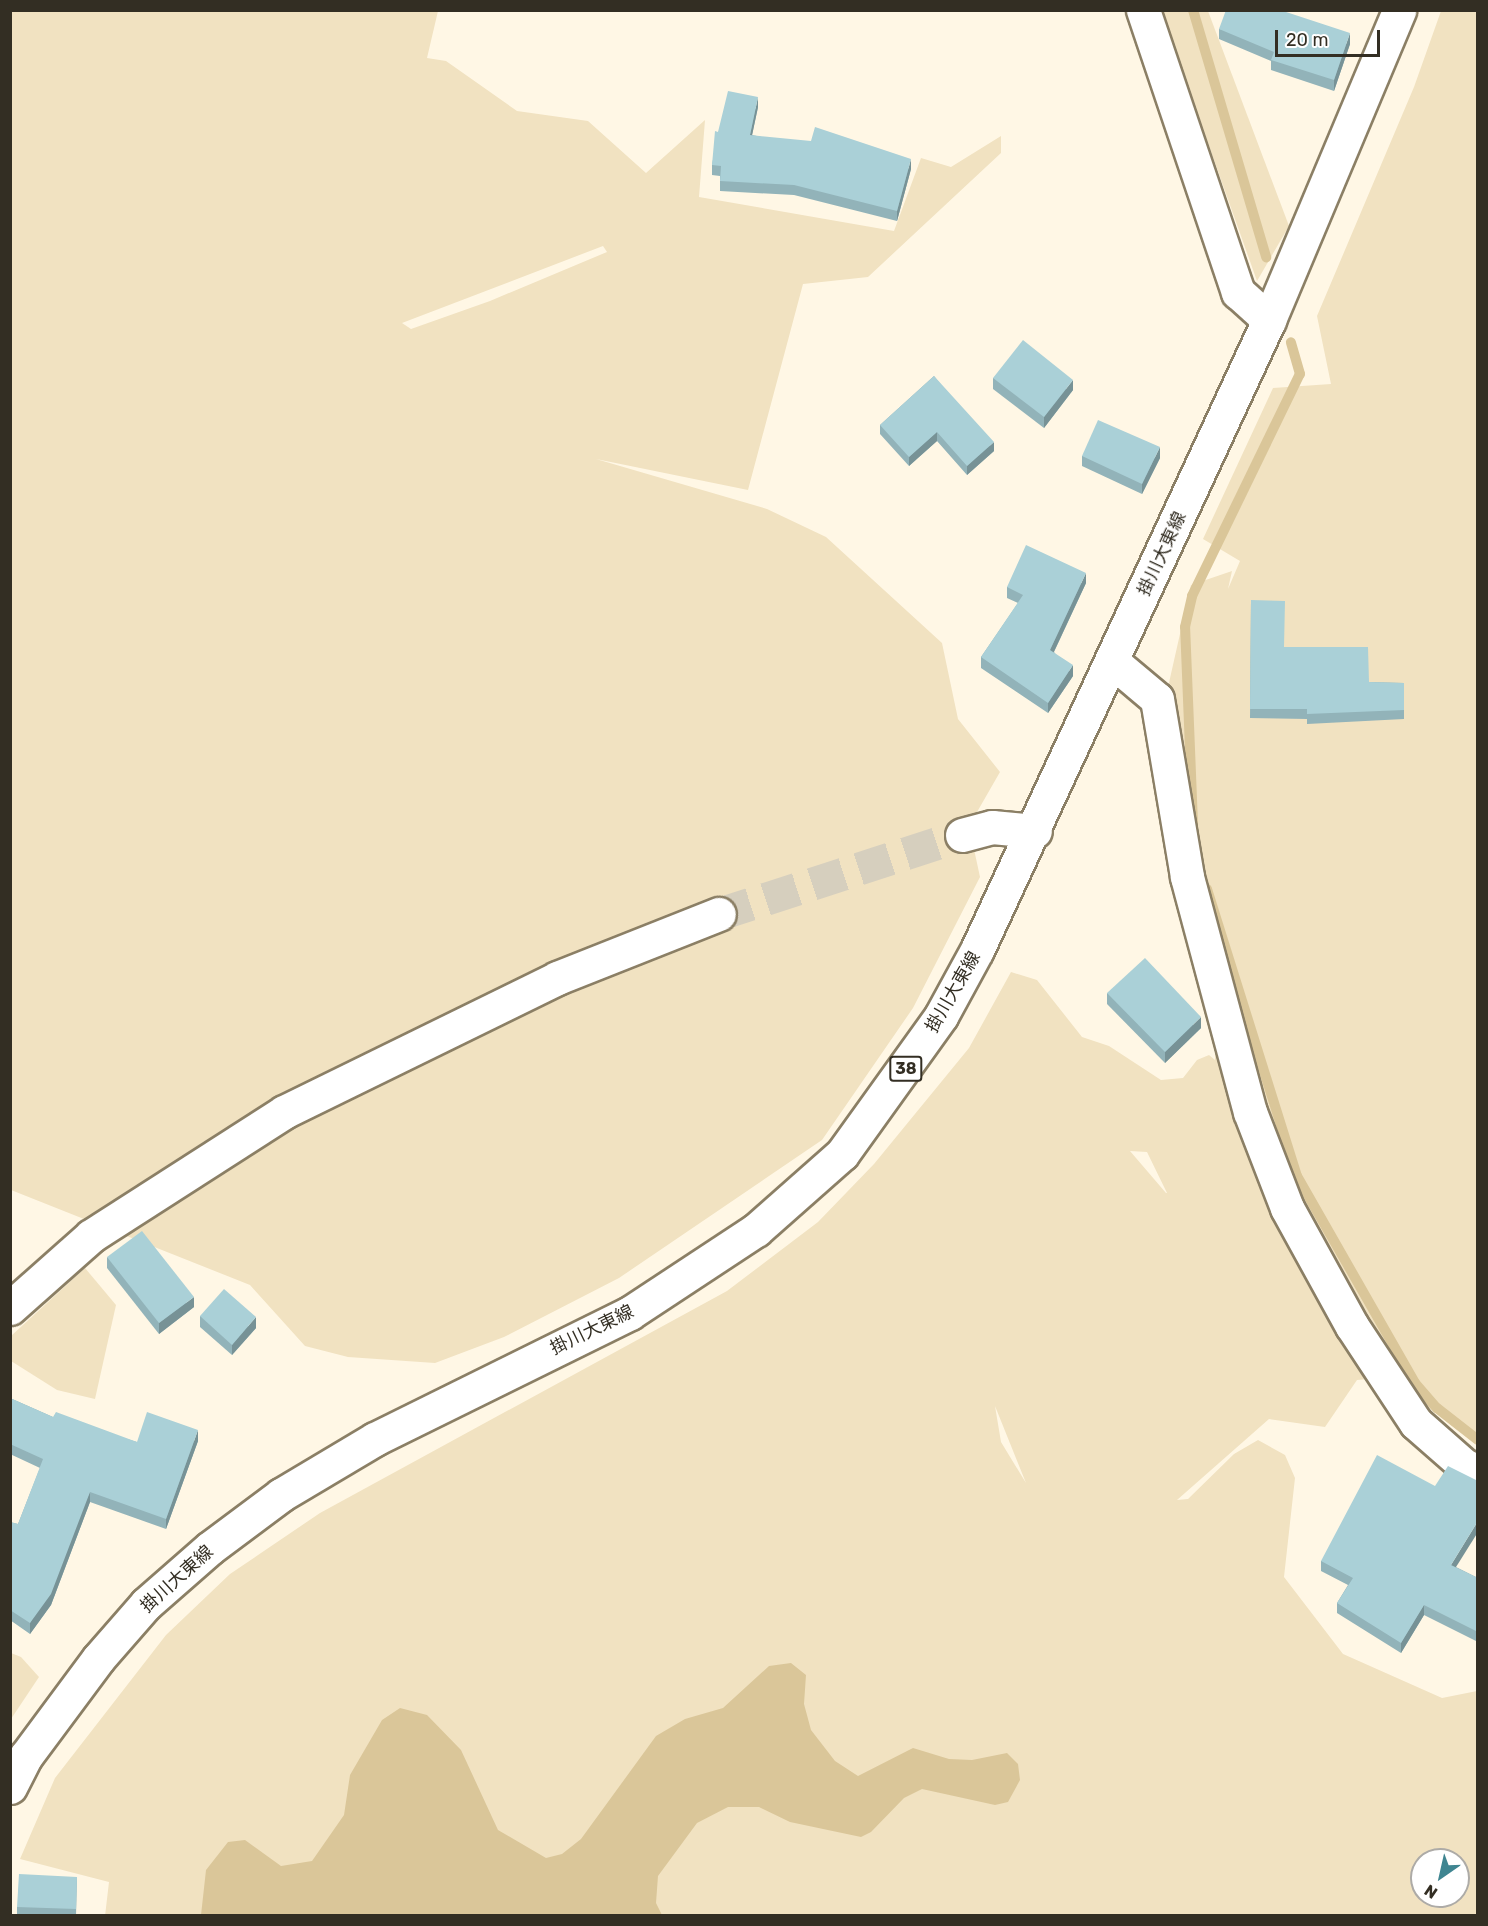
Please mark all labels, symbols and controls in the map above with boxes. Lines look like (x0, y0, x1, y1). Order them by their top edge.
scale bar (1278, 18, 1383, 56)
text: 20 m (1286, 29, 1328, 51)
street label: 掛川大東線 (1133, 509, 1191, 599)
street label: 掛川大東線 (921, 948, 985, 1036)
road number: 38 (888, 1056, 924, 1082)
street label: 掛川大東線 (547, 1301, 637, 1359)
street label: 掛川大東線 (136, 1541, 218, 1617)
north arrow (1410, 1848, 1470, 1908)
text: N (1421, 1881, 1441, 1903)

